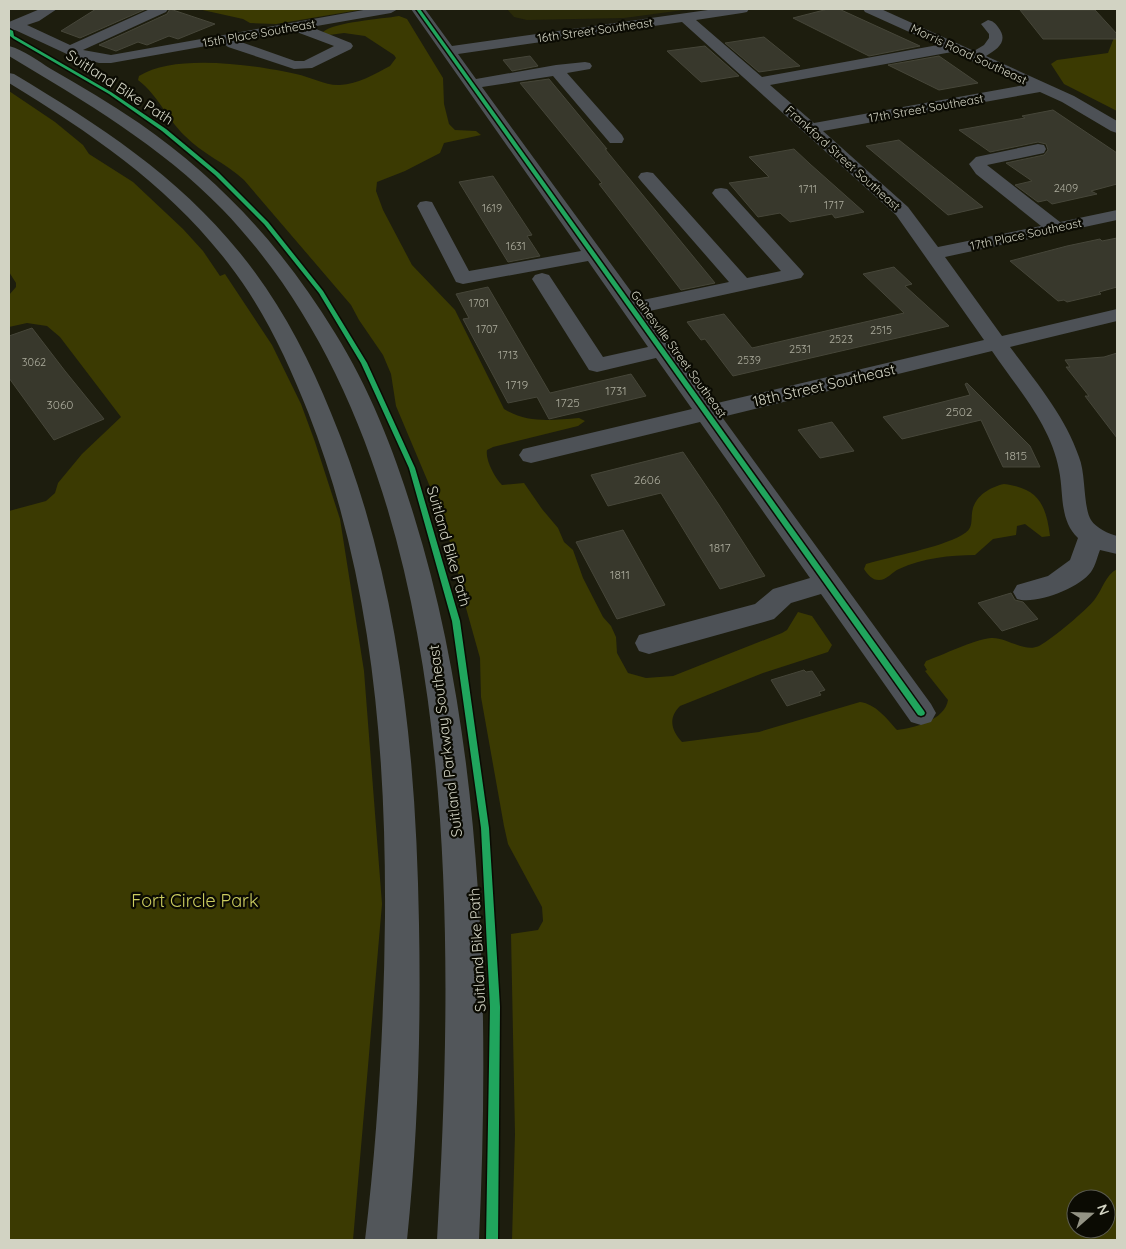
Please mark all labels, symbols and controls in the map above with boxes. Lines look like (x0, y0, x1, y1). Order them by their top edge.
street label: 16th Street Southeast (536, 14, 654, 46)
street label: 15th Place Southeast (202, 16, 316, 50)
street label: Morris Road Southeast (909, 20, 1029, 88)
street label: Suitland Bike Path (63, 45, 177, 129)
street label: 17th Street Southeast (867, 91, 985, 125)
street label: Frankford Street Southeast (782, 102, 904, 214)
house number: 2409 (1054, 181, 1078, 195)
house number: 1711 (799, 182, 817, 196)
house number: 1717 (824, 198, 844, 212)
house number: 1619 (482, 201, 502, 215)
street label: 17th Place Southeast (969, 215, 1083, 253)
house number: 1631 (506, 239, 526, 253)
street label: Gainesville Street Southeast (628, 287, 730, 421)
house number: 1701 (469, 296, 489, 310)
house number: 1707 (476, 322, 498, 336)
house number: 2515 (870, 323, 892, 337)
house number: 2523 (829, 332, 853, 346)
house number: 2531 (789, 342, 811, 356)
house number: 1713 (498, 348, 518, 362)
house number: 2539 (737, 353, 761, 367)
house number: 3062 (22, 355, 46, 369)
street label: 18th Street Southeast (751, 359, 897, 411)
house number: 1719 (506, 377, 528, 392)
house number: 1731 (605, 383, 627, 398)
house number: 1725 (556, 395, 580, 410)
house number: 3060 (46, 397, 74, 412)
house number: 2502 (946, 404, 973, 419)
house number: 1815 (1005, 448, 1027, 463)
house number: 2606 (634, 472, 661, 487)
street label: Suitland Bike Path (423, 484, 475, 608)
house number: 1817 (709, 540, 731, 555)
house number: 1811 (610, 567, 630, 582)
street label: Suitland Parkway Southeast (424, 644, 466, 838)
street label: Suitland Bike Path (464, 887, 490, 1013)
park label: Fort Circle Park (131, 889, 259, 912)
north arrow (1066, 1189, 1116, 1239)
text: N (1093, 1202, 1113, 1217)

